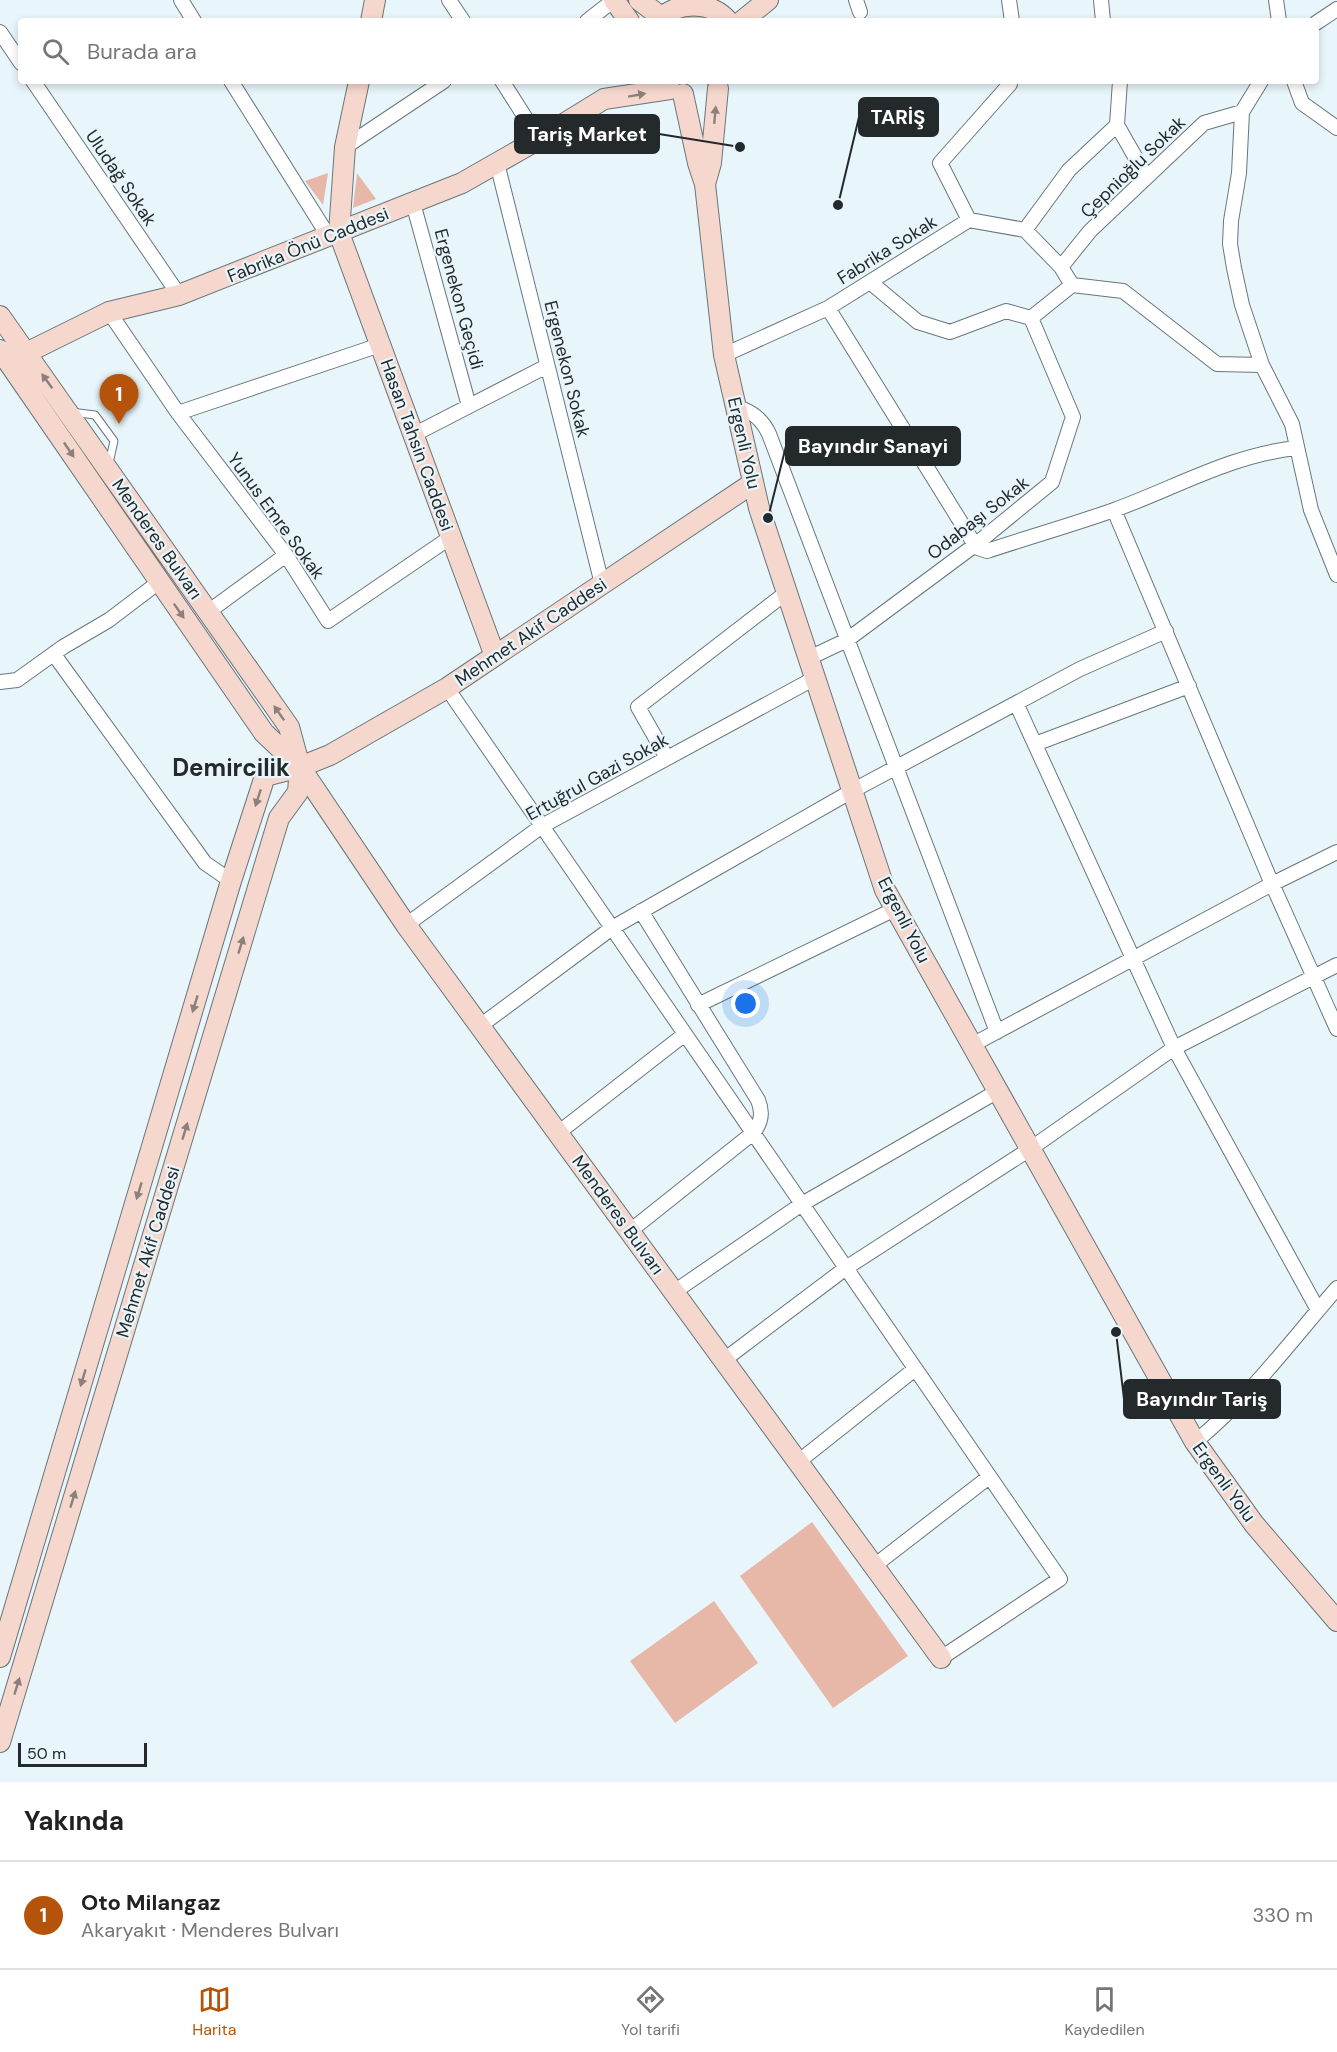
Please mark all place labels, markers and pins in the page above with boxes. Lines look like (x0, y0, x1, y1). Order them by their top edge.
callout: TARİŞ (859, 98, 938, 136)
callout: Tariş Market (515, 115, 659, 153)
pin: 1 (100, 374, 138, 424)
callout: Bayındır Sanayi (786, 427, 960, 465)
callout: Bayındır Tariş (1124, 1380, 1280, 1418)

